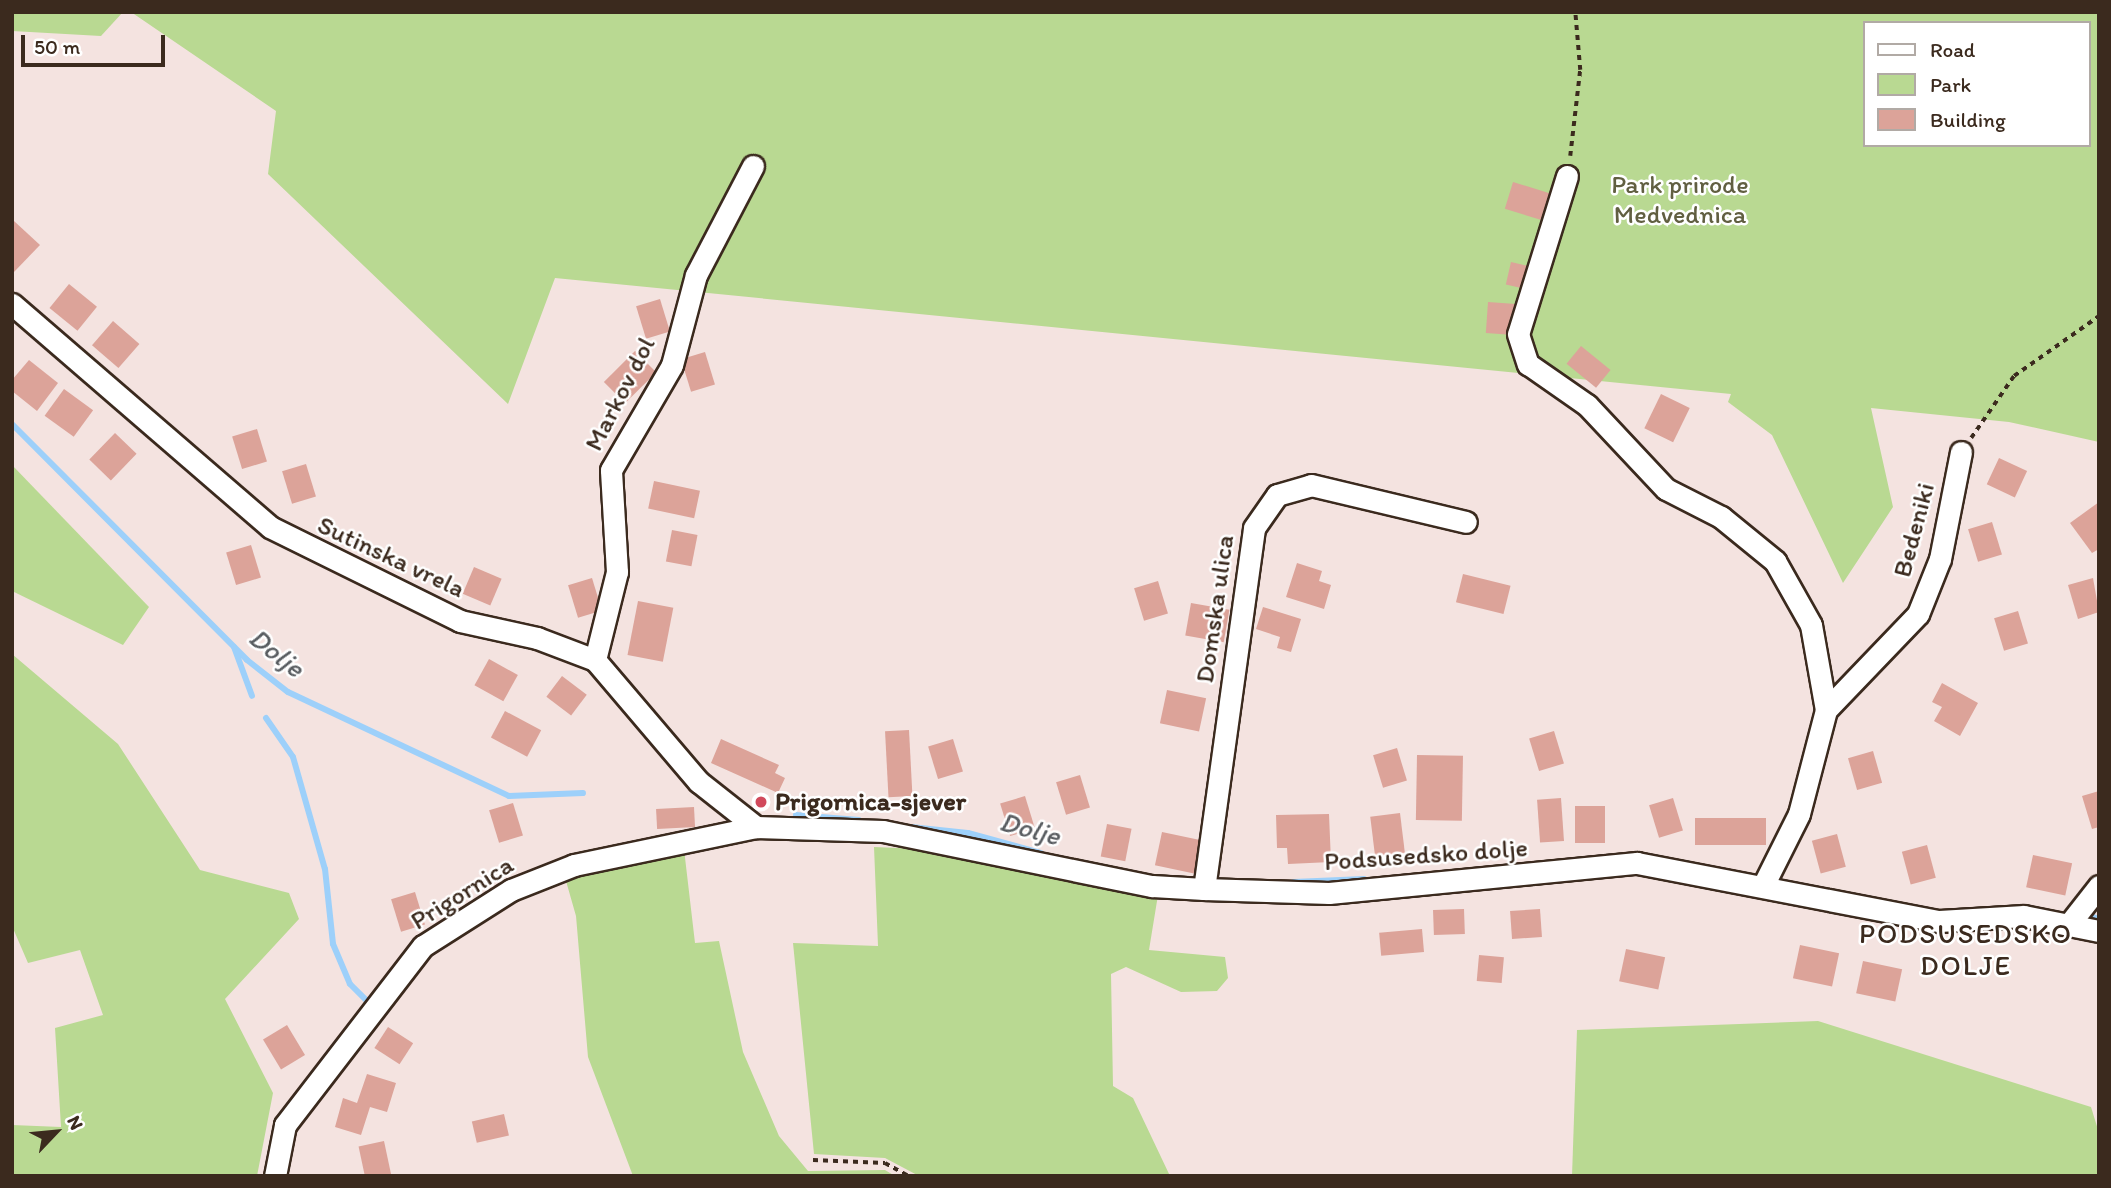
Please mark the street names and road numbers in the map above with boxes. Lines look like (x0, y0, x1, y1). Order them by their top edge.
street label: Markov dol (578, 332, 662, 456)
street label: Bedeniki (1886, 479, 1942, 581)
street label: Sutinska vrela (313, 509, 469, 605)
street label: Domska ulica (1189, 533, 1241, 685)
street label: Podsusedsko dolje (1323, 832, 1529, 878)
street label: Prigornica (405, 849, 519, 937)

